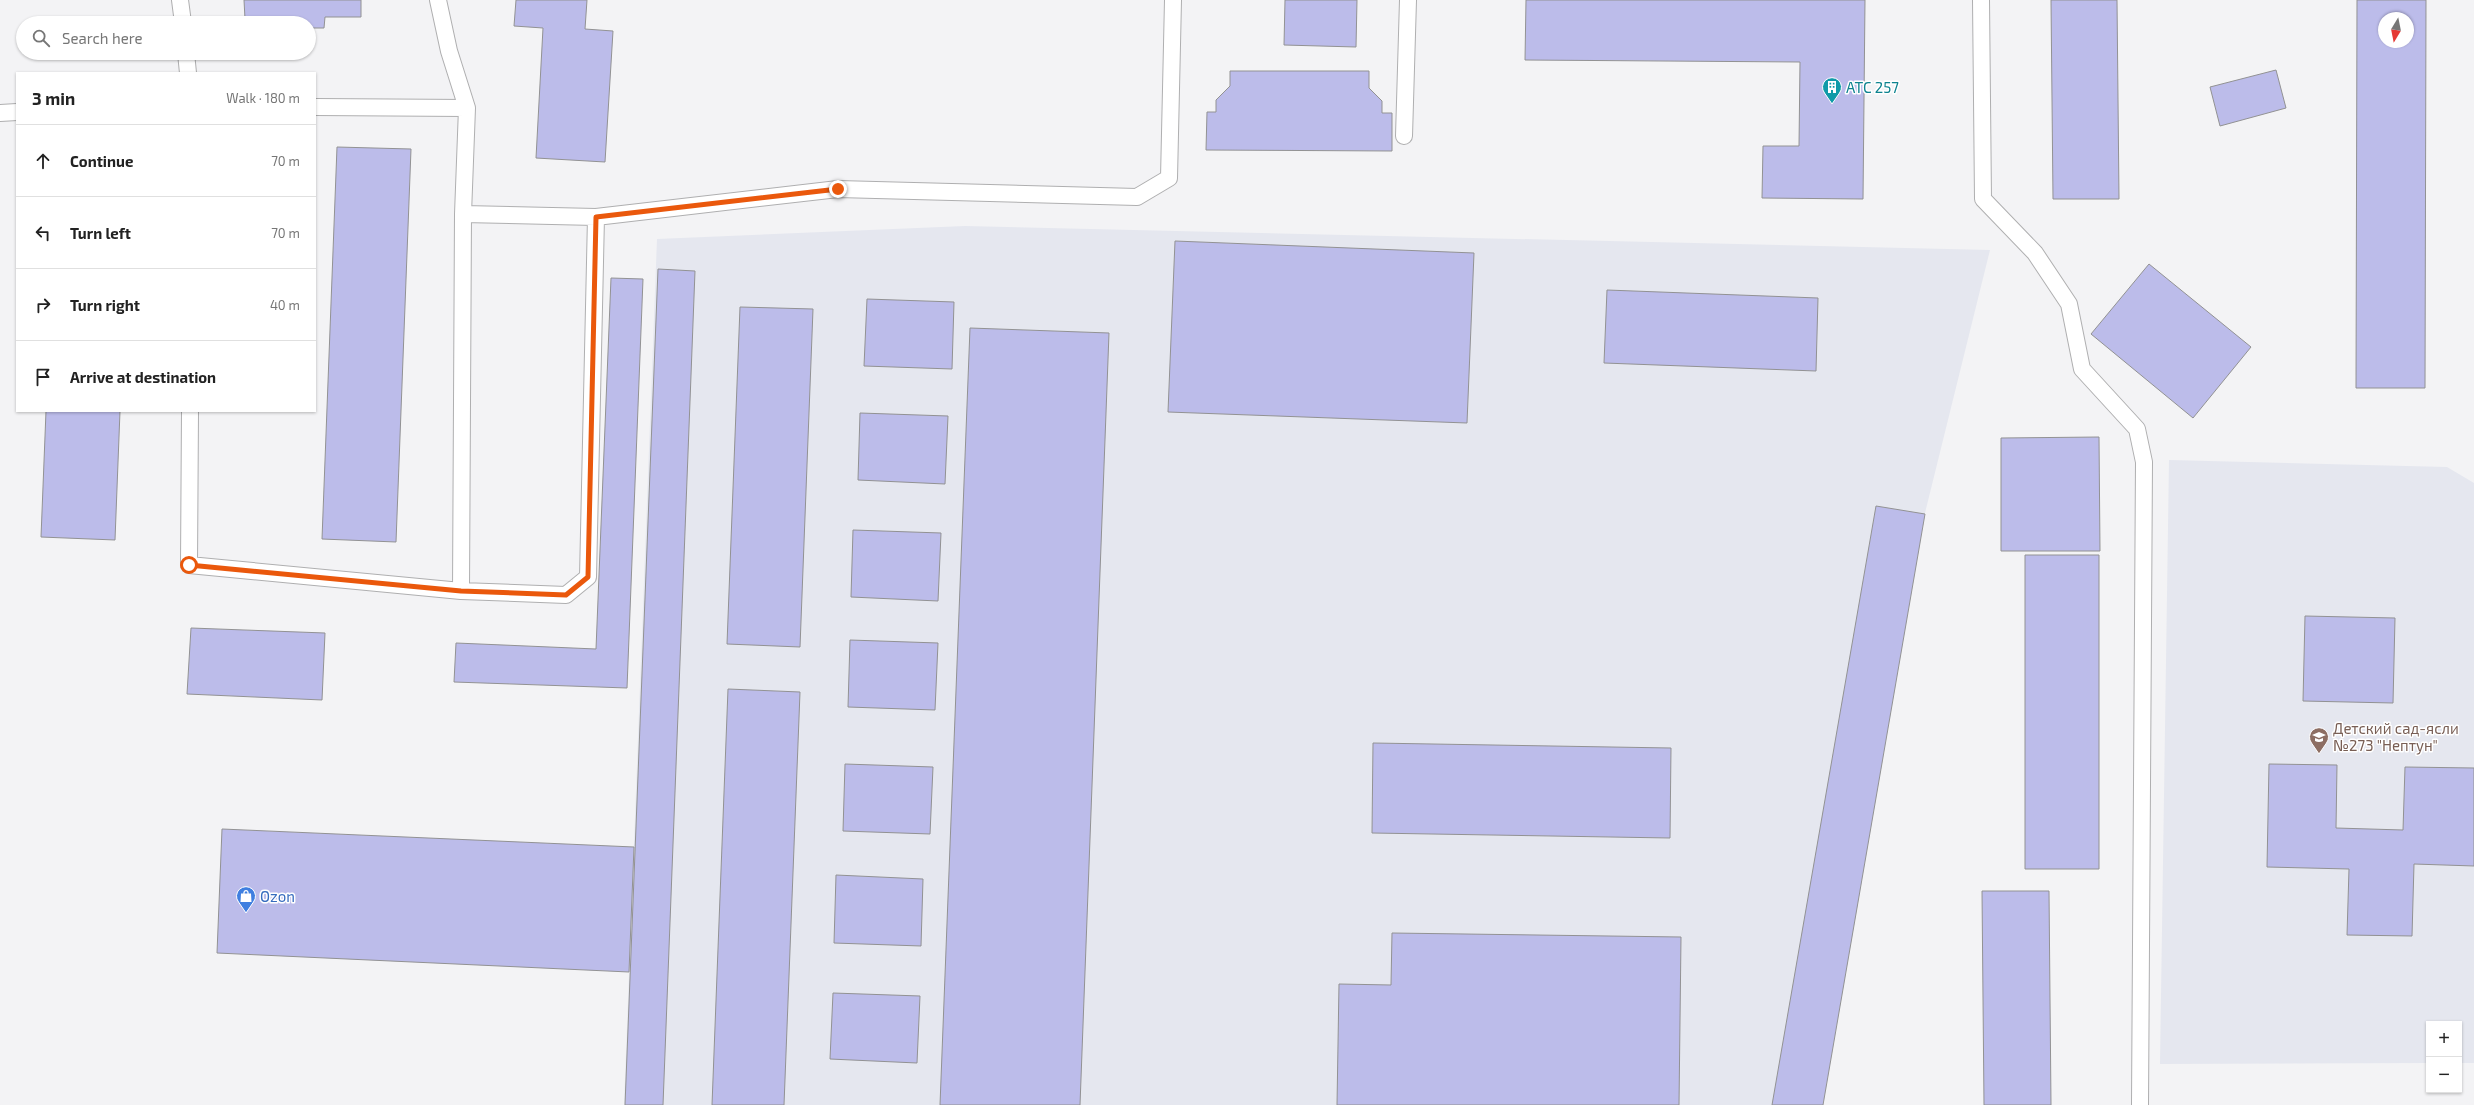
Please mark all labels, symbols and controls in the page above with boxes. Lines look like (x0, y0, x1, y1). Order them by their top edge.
north arrow (2378, 12, 2414, 48)
search box (16, 16, 316, 60)
icon: search (30, 27, 52, 49)
text: Search here (62, 29, 143, 47)
building icon: АТС 257 (1821, 76, 1843, 104)
place label: АТС 257 (1846, 78, 1899, 96)
text: 3 min (32, 88, 75, 108)
text: Walk · 180 m (226, 90, 300, 106)
icon: ahead (32, 150, 54, 172)
text: Continue (70, 152, 133, 170)
text: 70 m (271, 153, 300, 169)
route end (829, 180, 847, 198)
icon: left (32, 222, 54, 244)
text: Turn left (70, 224, 131, 242)
text: 70 m (271, 225, 300, 241)
icon: right (32, 294, 54, 316)
text: Turn right (70, 296, 140, 314)
text: 40 m (270, 297, 300, 313)
icon: arrive (32, 366, 54, 388)
text: Arrive at destination (70, 368, 216, 386)
route start (180, 556, 198, 574)
place label: Детский сад-ясли №273 "Нептун" (2333, 719, 2459, 755)
school or university icon: Детский сад-ясли №273 "Нептун" (2308, 726, 2330, 754)
shop icon: Ozon (235, 885, 257, 913)
place label: Ozon (260, 887, 295, 905)
map controls (2426, 1021, 2462, 1093)
button: + (2426, 1021, 2462, 1057)
button: − (2426, 1057, 2462, 1093)

